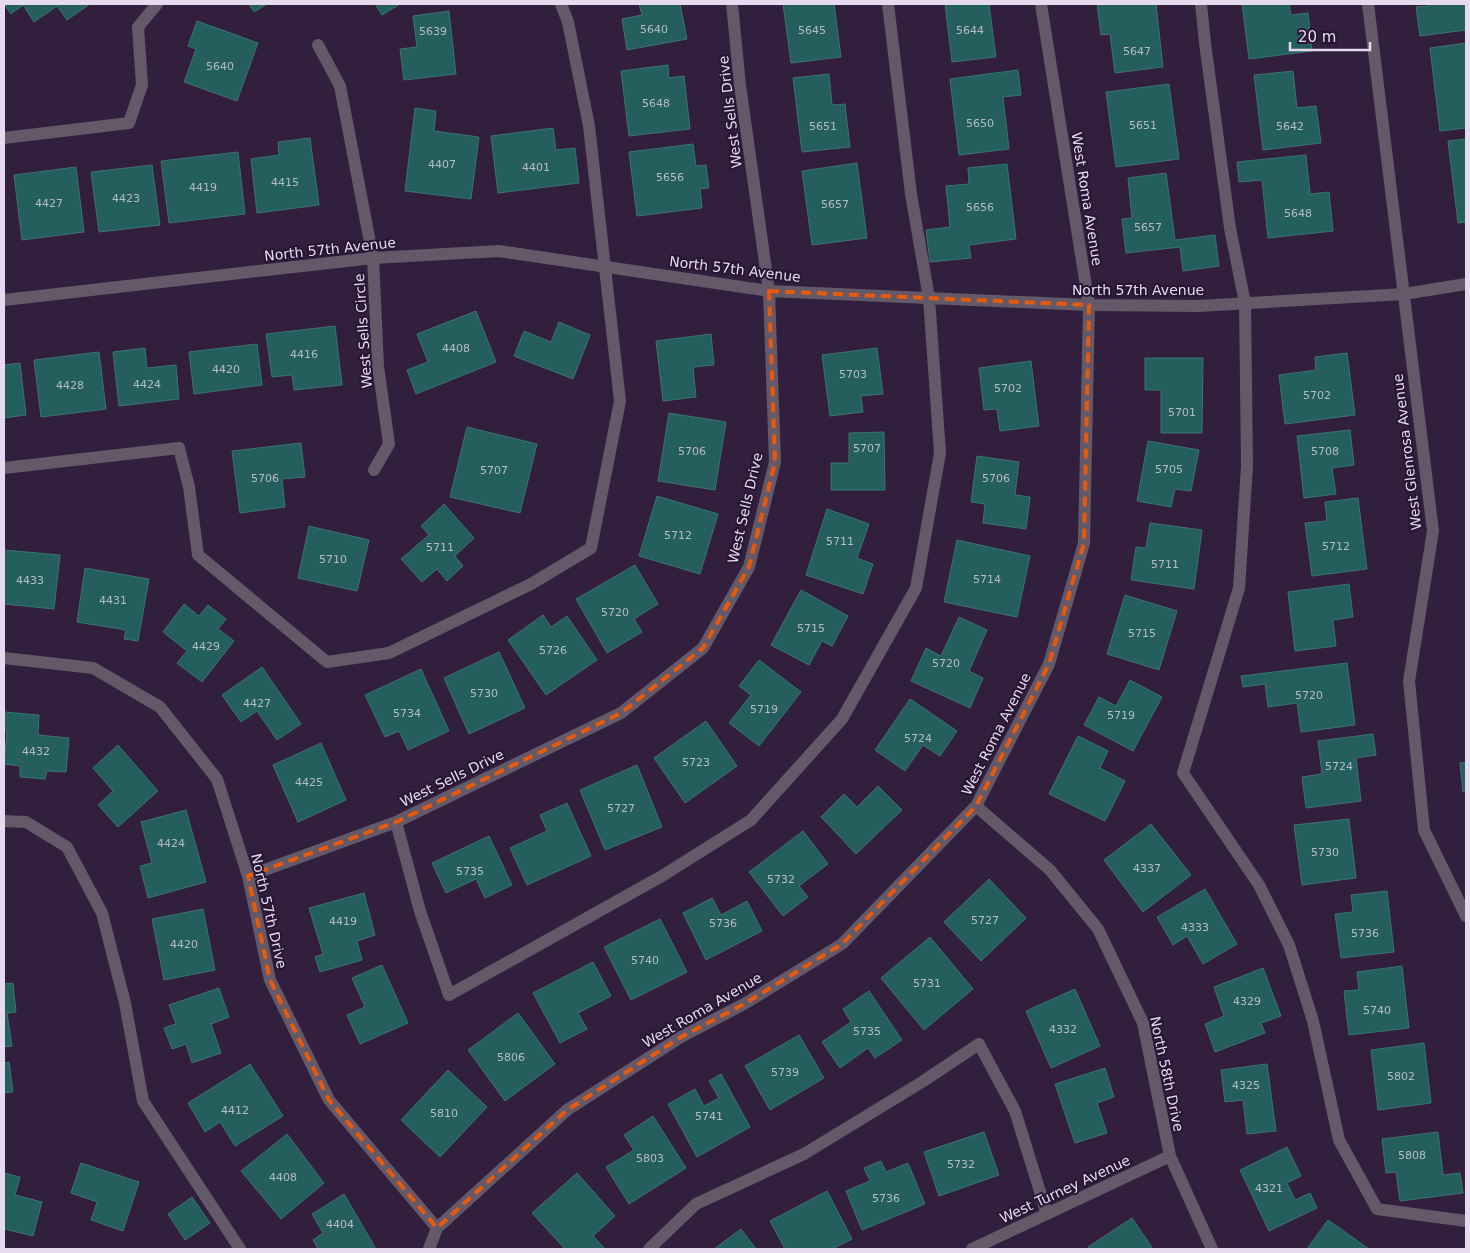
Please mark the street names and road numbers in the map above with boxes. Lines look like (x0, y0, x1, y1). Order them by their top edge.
street label: West Sells Drive (715, 55, 745, 169)
street label: West Roma Avenue (1069, 131, 1105, 267)
street label: North 57th Avenue (263, 234, 397, 264)
street label: North 57th Avenue (668, 253, 802, 285)
street label: West Sells Circle (351, 273, 375, 389)
street label: North 57th Avenue (1072, 282, 1204, 298)
street label: West Glenrosa Avenue (1389, 373, 1425, 531)
street label: West Sells Drive (724, 451, 766, 565)
street label: West Roma Avenue (958, 670, 1034, 798)
street label: West Sells Drive (398, 746, 506, 810)
street label: North 57th Drive (248, 852, 290, 970)
street label: West Roma Avenue (639, 969, 765, 1051)
street label: North 58th Drive (1147, 1015, 1187, 1133)
street label: West Turney Avenue (997, 1152, 1133, 1226)

